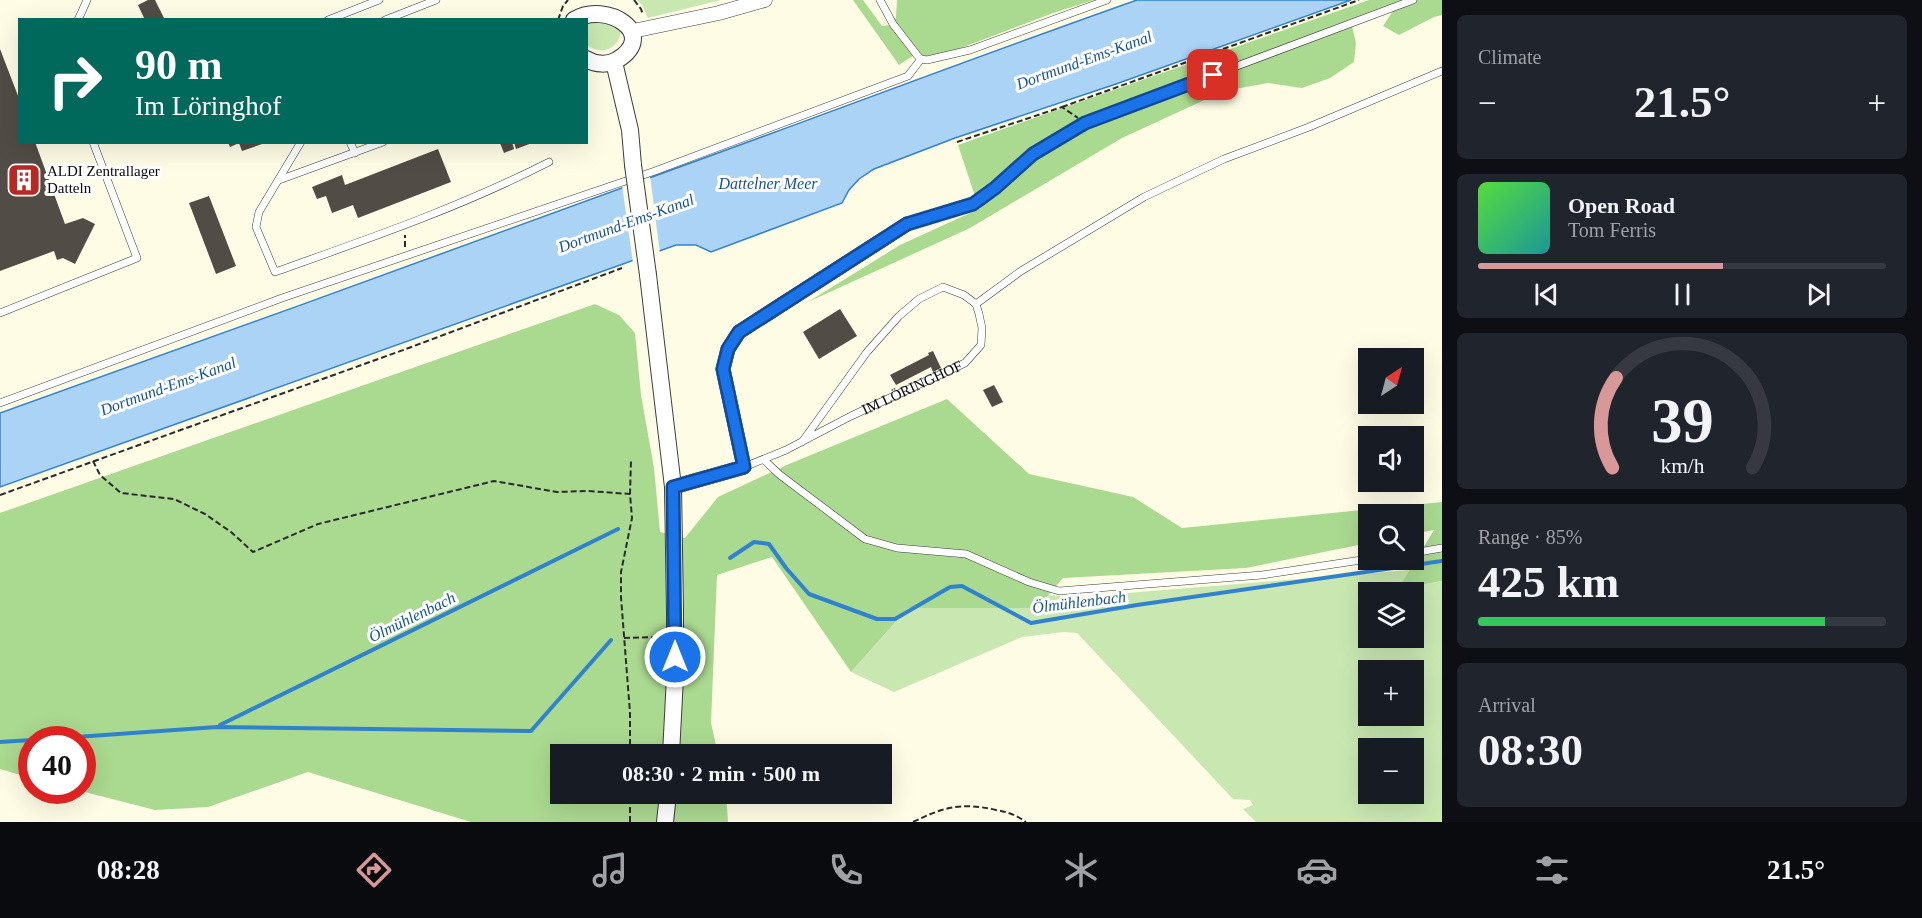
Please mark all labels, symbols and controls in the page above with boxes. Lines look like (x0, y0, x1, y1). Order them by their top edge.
water label: Dortmund-Ems-Kanal (1013, 27, 1155, 93)
icon: right (36, 42, 114, 120)
text: 90 m (135, 42, 223, 88)
text: Climate (1478, 46, 1541, 68)
pin (1187, 49, 1238, 100)
icon: arrive (1196, 58, 1229, 91)
text: 21.5° (1634, 77, 1730, 127)
text: − (1478, 85, 1497, 121)
text: + (1867, 85, 1886, 121)
text: Im Löringhof (135, 91, 281, 121)
building icon: ALDI Zentrallager Datteln (6, 162, 42, 198)
place label: ALDI Zentrallager Datteln (47, 163, 160, 196)
water label: Dattelner Meer (717, 175, 818, 192)
water label: Dortmund-Ems-Kanal (555, 190, 697, 256)
text: Open Road (1568, 193, 1675, 218)
text: Tom Ferris (1568, 219, 1656, 241)
icon: previous (1530, 278, 1563, 311)
icon: pause (1666, 278, 1699, 311)
icon: next (1802, 278, 1835, 311)
north arrow (1358, 348, 1424, 414)
map controls (1358, 348, 1424, 804)
water label: Dortmund-Ems-Kanal (97, 353, 239, 419)
street label: IM LÖRINGHOF (859, 357, 965, 418)
text: 39 (1651, 386, 1713, 455)
button: sound (1358, 426, 1424, 492)
text: km/h (1660, 454, 1704, 478)
button: search (1358, 504, 1424, 570)
text: Range · 85% (1478, 526, 1582, 548)
text: 425 km (1478, 557, 1619, 607)
button: layers (1358, 582, 1424, 648)
water label: Ölmühlenbach (1031, 588, 1127, 616)
water label: Ölmühlenbach (366, 589, 458, 645)
position arrow (643, 625, 707, 689)
button: + (1358, 660, 1424, 726)
text: Arrival (1478, 694, 1536, 716)
text: 08:30 (1478, 725, 1583, 775)
speed limit sign: 40 (18, 726, 96, 804)
button: − (1358, 738, 1424, 804)
text: 08:30 · 2 min · 500 m (622, 761, 820, 786)
icon: directions (353, 849, 395, 891)
icon: music (589, 849, 631, 891)
icon: phone (825, 849, 867, 891)
icon: climate (1060, 849, 1102, 891)
icon: car (1296, 849, 1338, 891)
icon: filters (1531, 849, 1573, 891)
text: 08:28 (97, 855, 160, 885)
text: 21.5° (1767, 855, 1825, 885)

